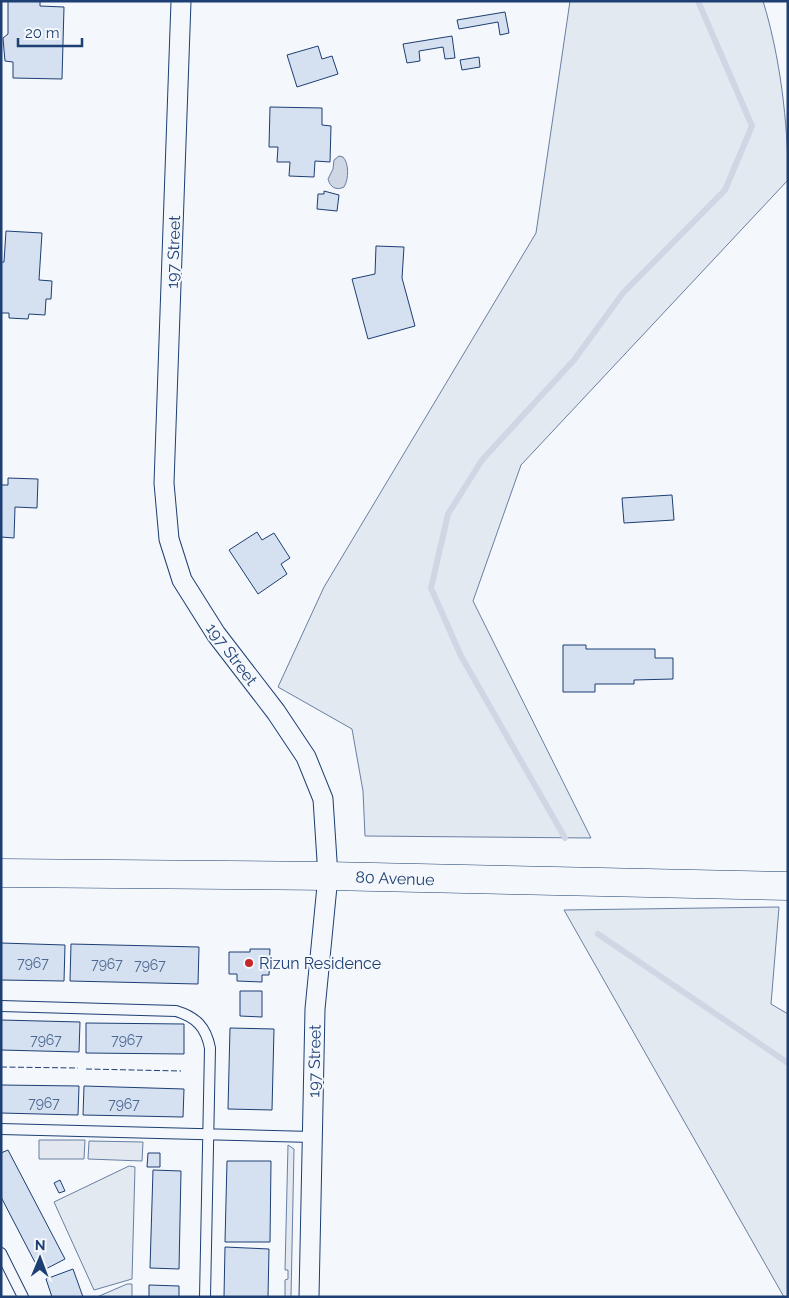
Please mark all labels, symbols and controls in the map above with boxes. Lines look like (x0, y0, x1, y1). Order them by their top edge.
scale bar (18, 15, 81, 47)
text: 20 m (25, 24, 60, 42)
street label: 197 Street (163, 215, 184, 289)
street label: 197 Street (202, 619, 262, 690)
street label: 80 Avenue (355, 868, 435, 889)
place label: Rizun Residence (259, 954, 381, 973)
house number: 7967 (17, 955, 49, 971)
house number: 7967 (91, 956, 123, 972)
house number: 7967 (134, 957, 166, 973)
marker: Rizun Residence (243, 957, 255, 969)
street label: 197 Street (304, 1024, 325, 1098)
house number: 7967 (30, 1032, 62, 1048)
house number: 7967 (111, 1032, 143, 1048)
house number: 7967 (28, 1095, 60, 1111)
house number: 7967 (108, 1096, 140, 1112)
north arrow (15, 1233, 65, 1283)
text: N (35, 1237, 46, 1253)

